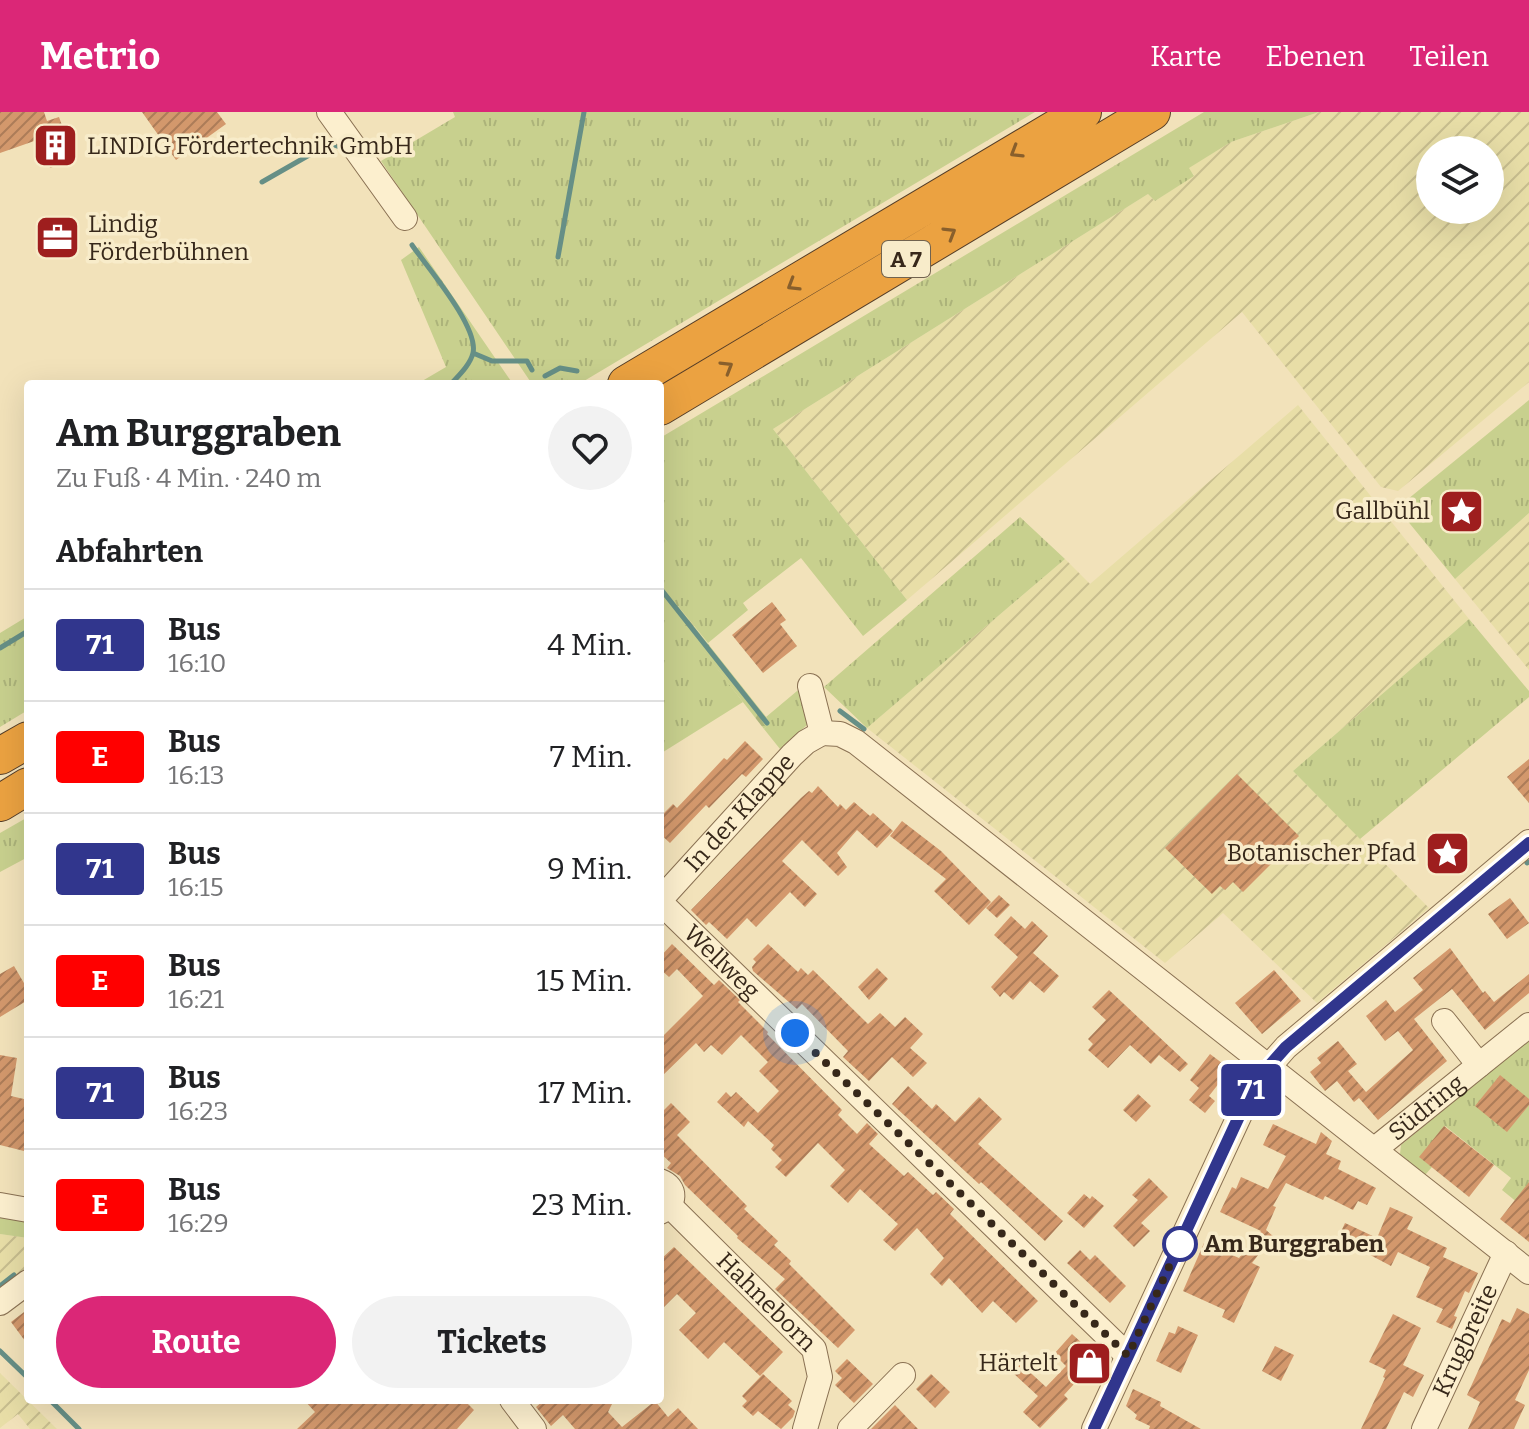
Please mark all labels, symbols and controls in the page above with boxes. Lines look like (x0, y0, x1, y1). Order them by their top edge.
text: Metrio (40, 33, 160, 79)
text: Karte (1150, 40, 1222, 73)
text: Ebenen (1266, 40, 1365, 73)
text: Teilen (1409, 40, 1489, 73)
building icon: LINDIG Fördertechnik GmbH (32, 122, 80, 170)
place label: LINDIG Fördertechnik GmbH (87, 132, 413, 160)
map controls (1416, 136, 1504, 224)
button: layers (1416, 136, 1504, 224)
one-way arrow (1010, 142, 1025, 158)
place label: Lindig Förderbühnen (88, 210, 249, 266)
office icon: Lindig Förderbühnen (33, 214, 81, 262)
one-way arrow (941, 227, 956, 243)
road number: A 7 (882, 241, 930, 277)
one-way arrow (787, 275, 802, 291)
one-way arrow (718, 361, 733, 376)
button: heart (548, 406, 632, 490)
text: Am Burggraben (56, 410, 341, 456)
text: Zu Fuß · 4 Min. · 240 m (56, 463, 321, 494)
place icon: Gallbühl (1437, 487, 1485, 535)
place label: Gallbühl (1335, 497, 1430, 525)
text: Abfahrten (56, 534, 203, 570)
text: Bus (168, 612, 221, 648)
text: 4 Min. (547, 627, 632, 663)
text: 71 (86, 628, 114, 661)
text: 16:10 (168, 648, 227, 679)
text: Bus (168, 724, 221, 760)
text: 7 Min. (550, 739, 632, 775)
text: E (91, 740, 109, 773)
street label: In der Klappe (679, 748, 800, 878)
text: 16:13 (168, 760, 225, 791)
place icon: Botanischer Pfad (1423, 829, 1471, 877)
text: Bus (168, 836, 221, 872)
place label: Botanischer Pfad (1227, 839, 1416, 867)
text: 9 Min. (547, 851, 632, 887)
text: 71 (86, 852, 114, 885)
text: 16:15 (168, 872, 224, 903)
street label: Wellweg (678, 919, 765, 1005)
text: Bus (168, 948, 221, 984)
text: 15 Min. (537, 963, 632, 999)
text: E (91, 964, 109, 997)
text: 16:21 (168, 984, 224, 1015)
your location (775, 1013, 815, 1053)
text: Bus (168, 1060, 221, 1096)
line badge: 71 (1215, 1064, 1287, 1116)
street label: Südring (1383, 1069, 1470, 1146)
text: 71 (1237, 1073, 1265, 1106)
text: 17 Min. (538, 1075, 632, 1111)
text: 71 (86, 1076, 114, 1109)
text: 16:23 (168, 1096, 228, 1127)
text: Bus (168, 1172, 221, 1208)
text: 23 Min. (531, 1187, 632, 1223)
text: E (91, 1188, 109, 1221)
text: 16:29 (168, 1208, 229, 1239)
marker: Am Burggraben (1163, 1227, 1197, 1261)
place label: Am Burggraben (1204, 1230, 1385, 1258)
street label: Hahneborn (711, 1247, 822, 1357)
street label: Krugbreite (1427, 1279, 1504, 1401)
button: Route (56, 1296, 336, 1388)
button: Tickets (352, 1296, 632, 1388)
shop icon: Härtelt (1065, 1339, 1113, 1387)
place label: Härtelt (978, 1349, 1058, 1377)

